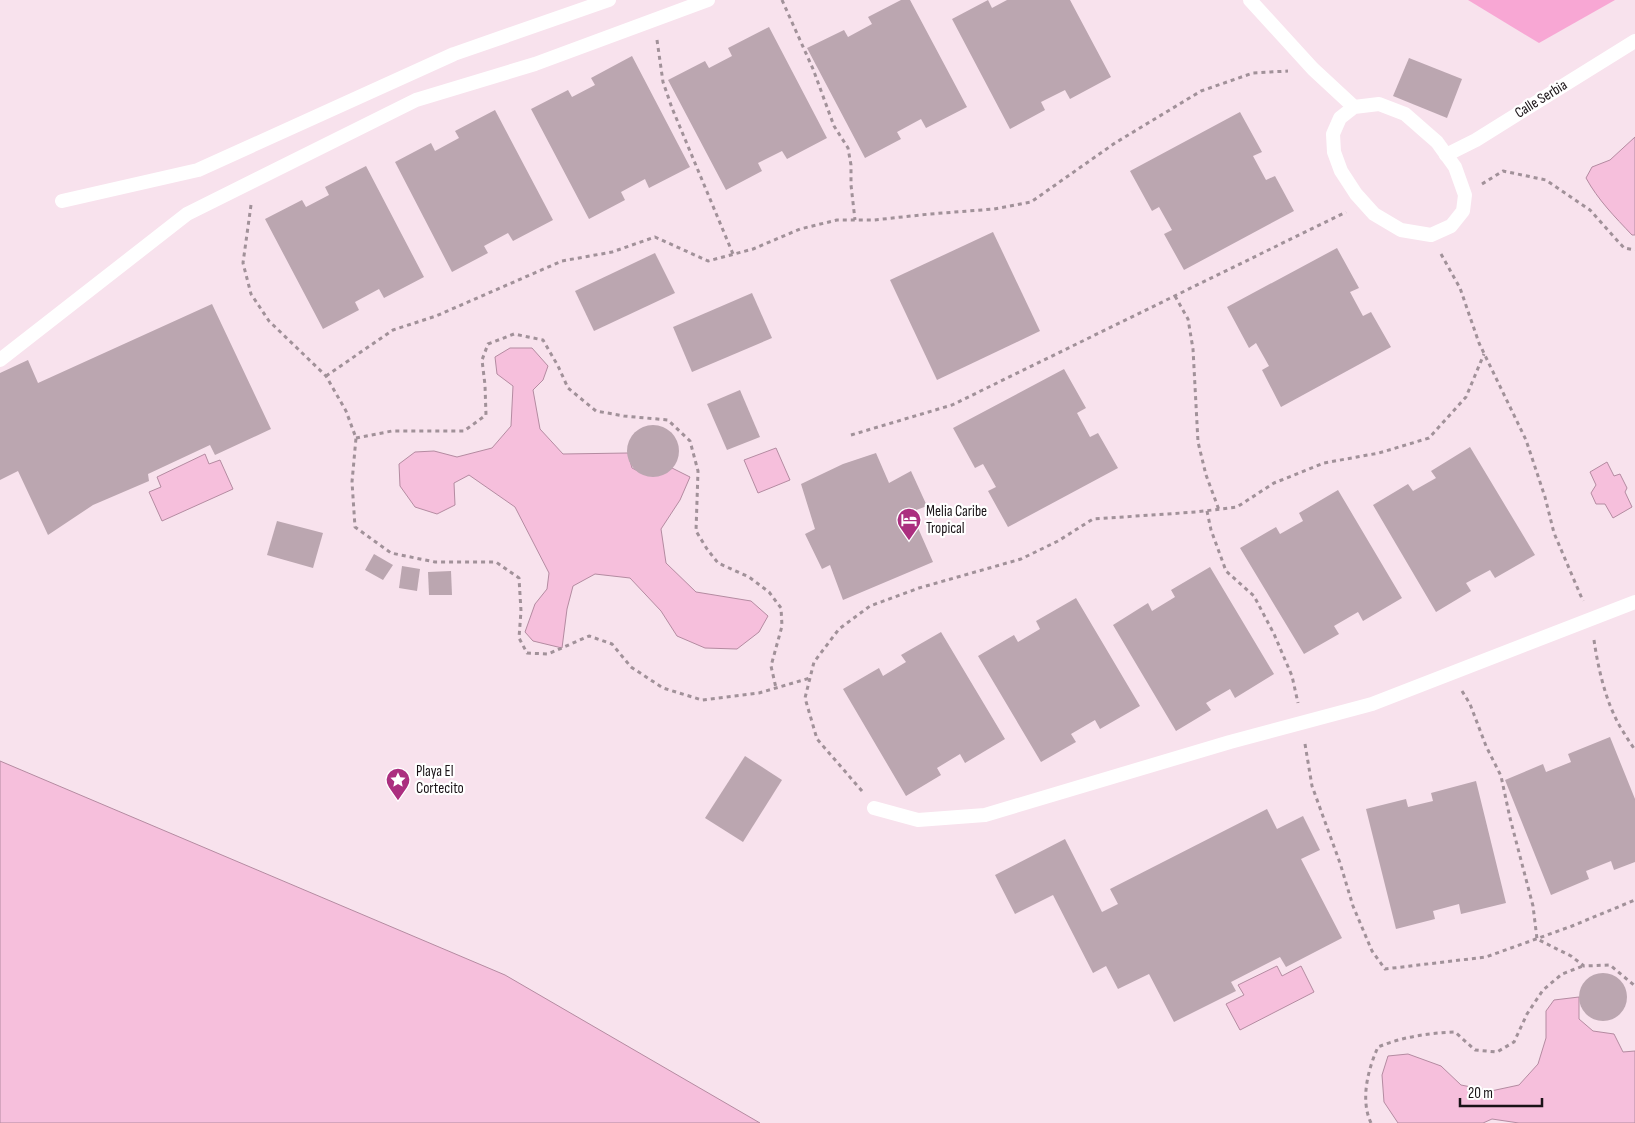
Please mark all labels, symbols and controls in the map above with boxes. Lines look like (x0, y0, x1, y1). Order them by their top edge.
street label: Calle Serbia (1511, 75, 1571, 123)
place label: Melia Caribe Tropical (926, 502, 987, 538)
hotel icon: Melia Caribe Tropical (896, 507, 922, 541)
place label: Playa El Cortecito (416, 762, 464, 798)
place icon: Playa El Cortecito (385, 767, 411, 801)
scale bar (1460, 1076, 1542, 1108)
text: 20 m (1468, 1084, 1493, 1103)

